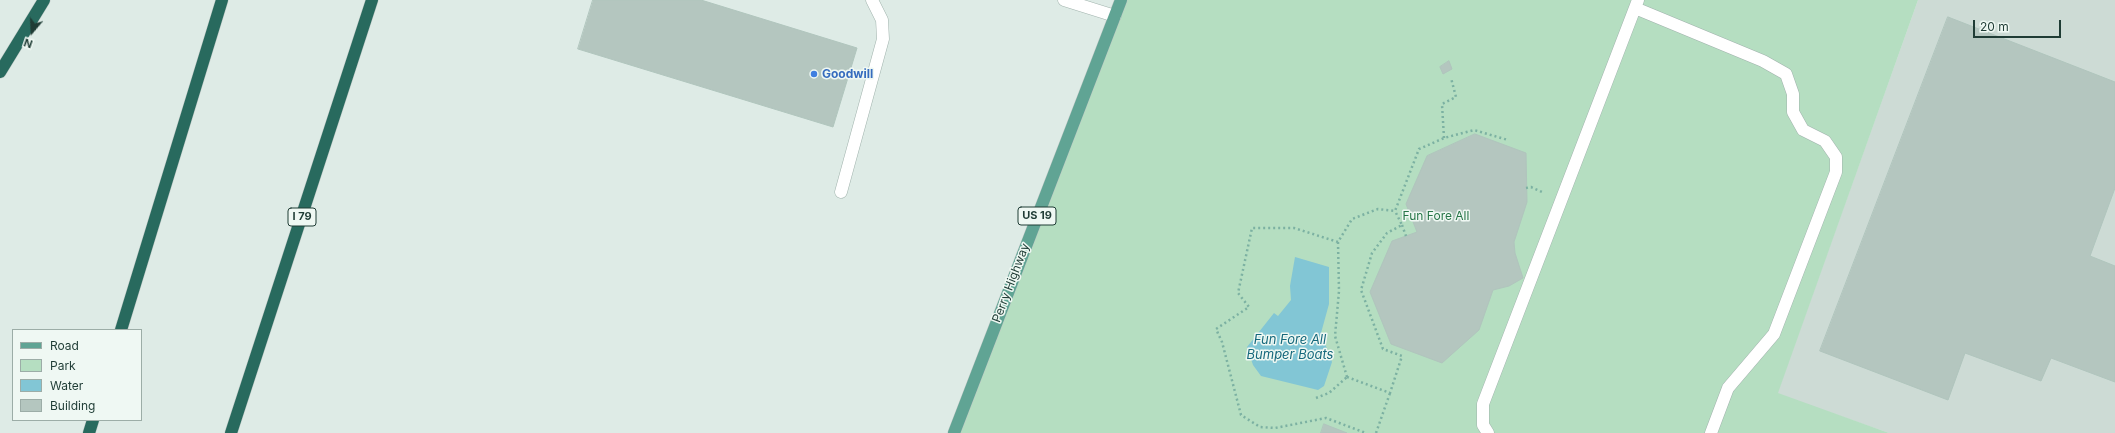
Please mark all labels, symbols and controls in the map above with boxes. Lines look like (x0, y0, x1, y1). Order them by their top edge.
north arrow (12, 12, 52, 52)
scale bar (1975, 12, 2063, 38)
text: 20 m (1980, 19, 2009, 34)
text: N (22, 35, 34, 51)
place label: Goodwill (822, 67, 873, 81)
marker: Goodwill (809, 69, 819, 79)
road number: US 19 (1018, 207, 1056, 225)
road number: I 79 (288, 208, 316, 226)
park label: Fun Fore All (1403, 209, 1469, 223)
street label: Perry Highway (989, 241, 1033, 325)
legend (12, 329, 142, 421)
water label: Fun Fore All Bumper Boats (1247, 332, 1333, 363)
text: Road (50, 338, 79, 353)
text: Park (50, 358, 76, 373)
text: Water (50, 378, 83, 393)
text: Building (50, 398, 95, 413)

